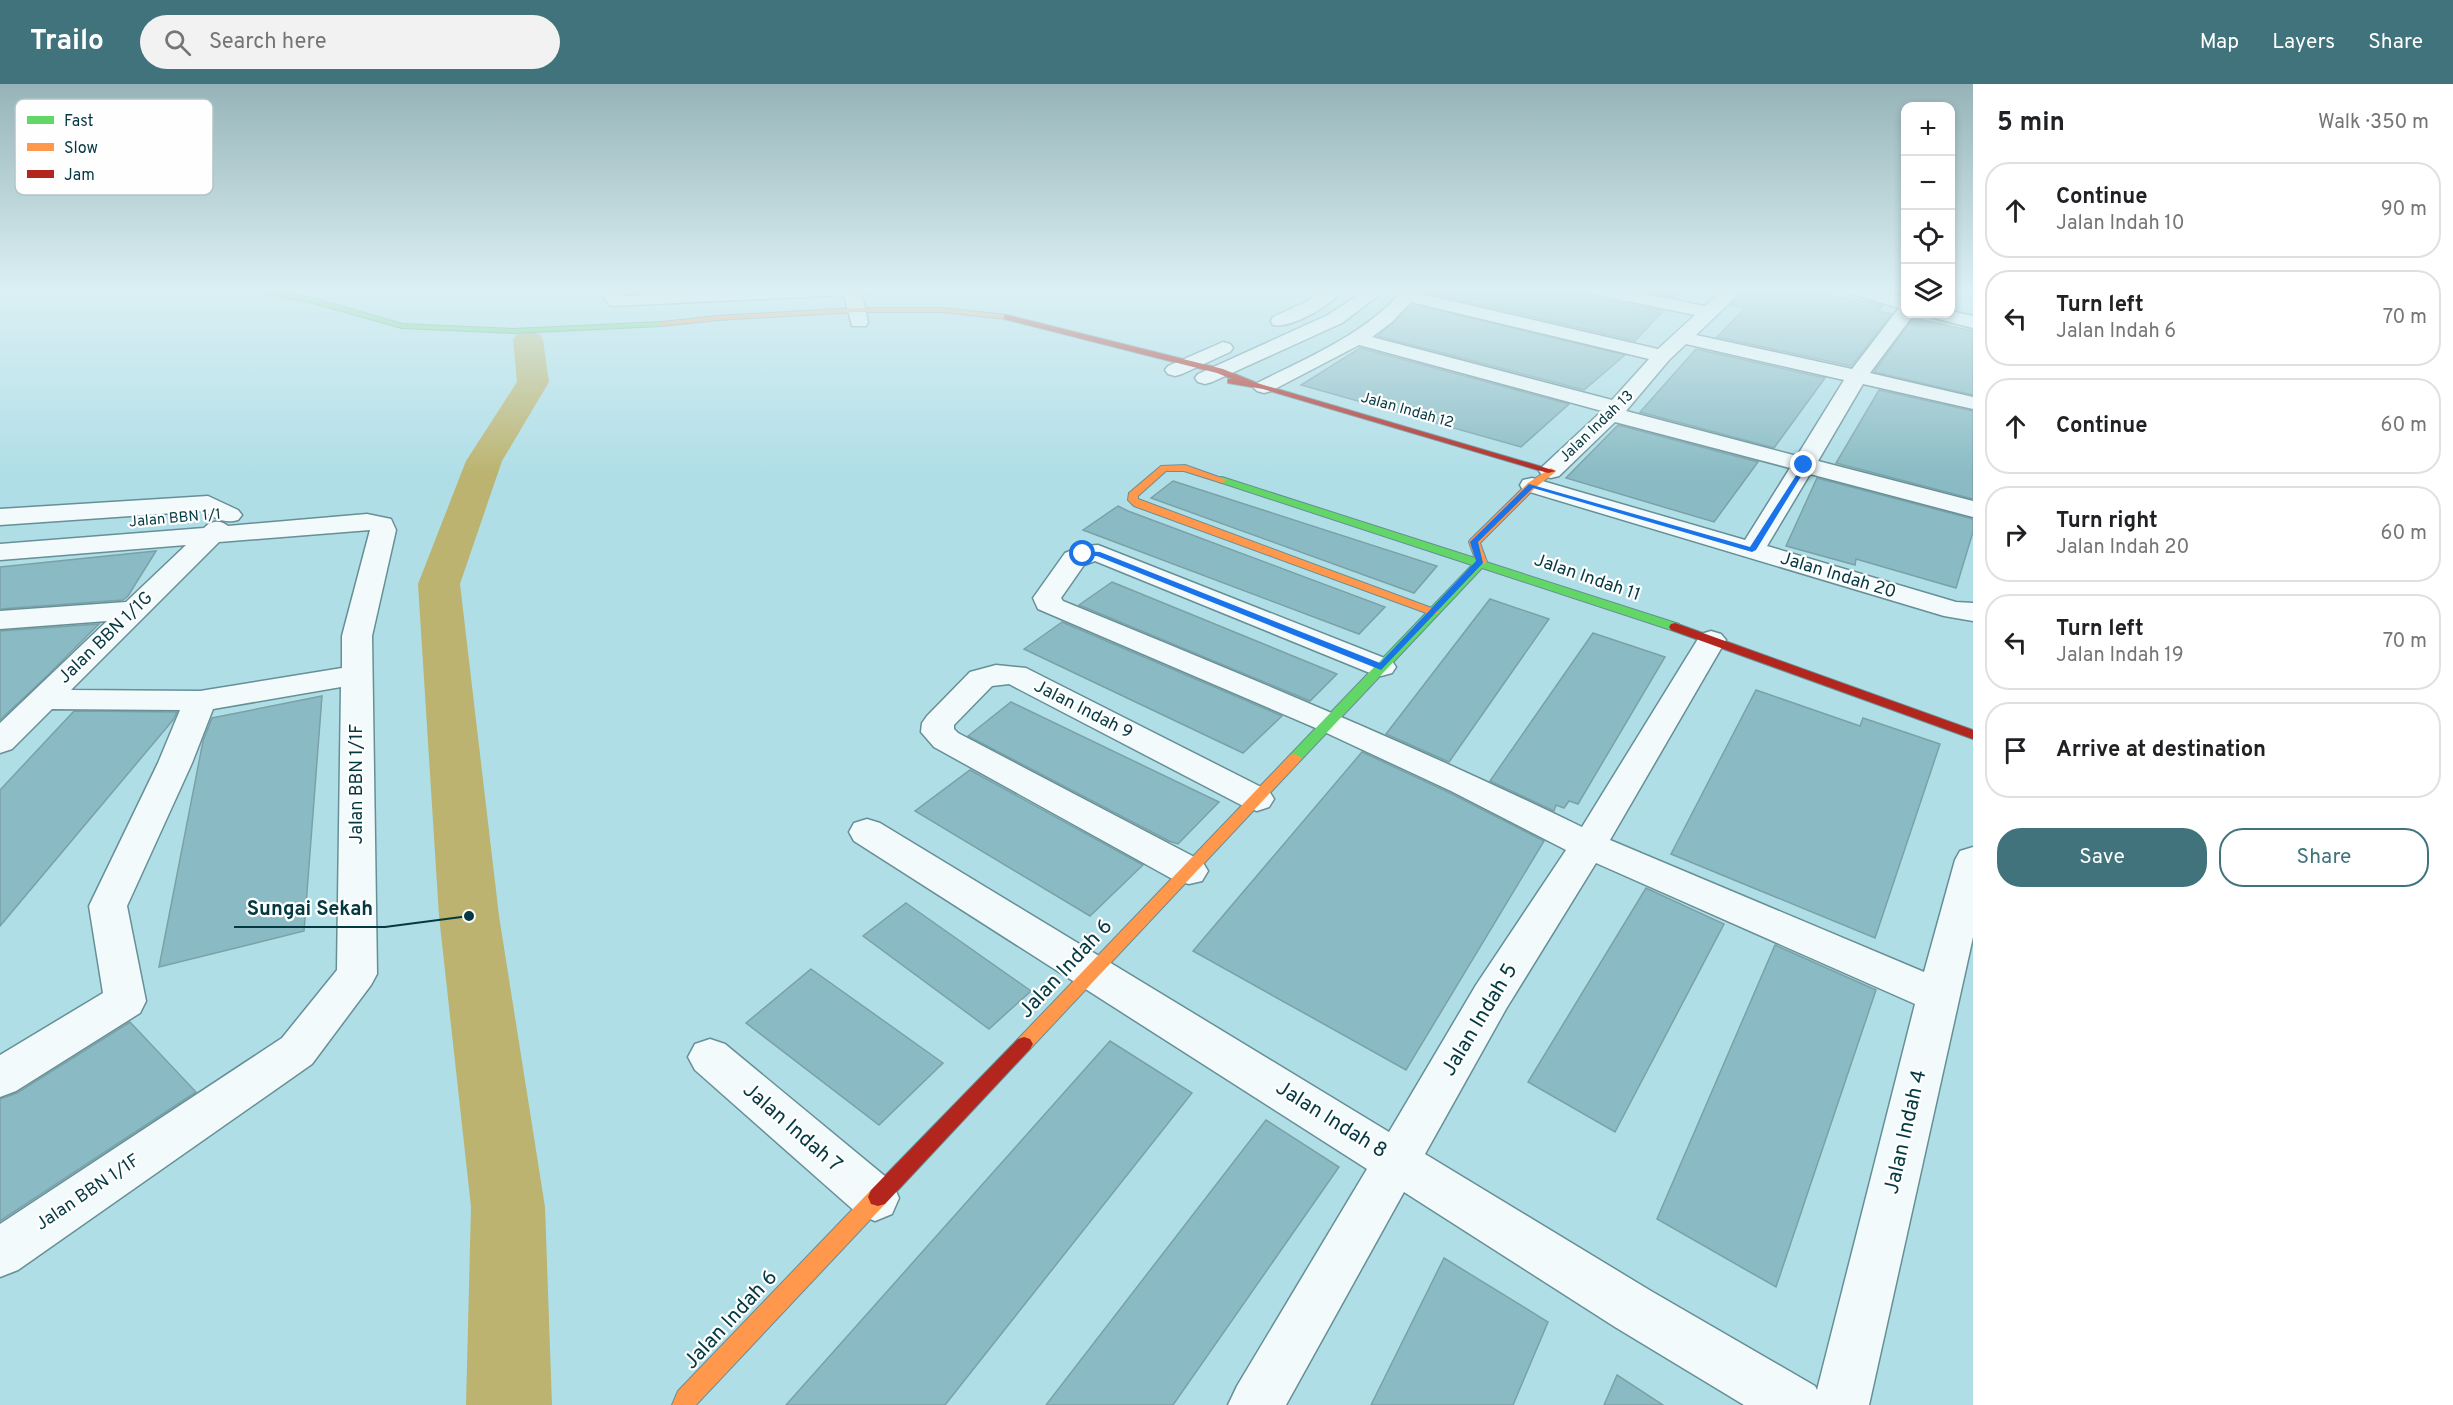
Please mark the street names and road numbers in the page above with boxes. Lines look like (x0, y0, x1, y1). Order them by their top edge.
street label: Jalan Indah 13 (1556, 387, 1638, 467)
street label: Jalan Indah 12 (1358, 389, 1456, 433)
street label: Jalan BBN 1/1 (128, 506, 222, 532)
street label: Jalan Indah 20 (1777, 547, 1899, 605)
street label: Jalan Indah 11 (1531, 549, 1643, 607)
street label: Jalan BBN 1/1G (54, 587, 158, 689)
street label: Jalan Indah 9 (1030, 675, 1136, 745)
street label: Jalan BBN 1/1F (346, 724, 369, 844)
street label: Jalan Indah 6 (1013, 914, 1119, 1024)
street label: Jalan Indah 5 (1436, 959, 1524, 1081)
street label: Jalan Indah 4 (1879, 1067, 1933, 1197)
street label: Jalan Indah 8 (1270, 1075, 1392, 1165)
street label: Jalan Indah 7 (736, 1077, 848, 1179)
street label: Jalan BBN 1/1F (31, 1150, 145, 1236)
street label: Jalan Indah 6 (678, 1265, 784, 1375)

